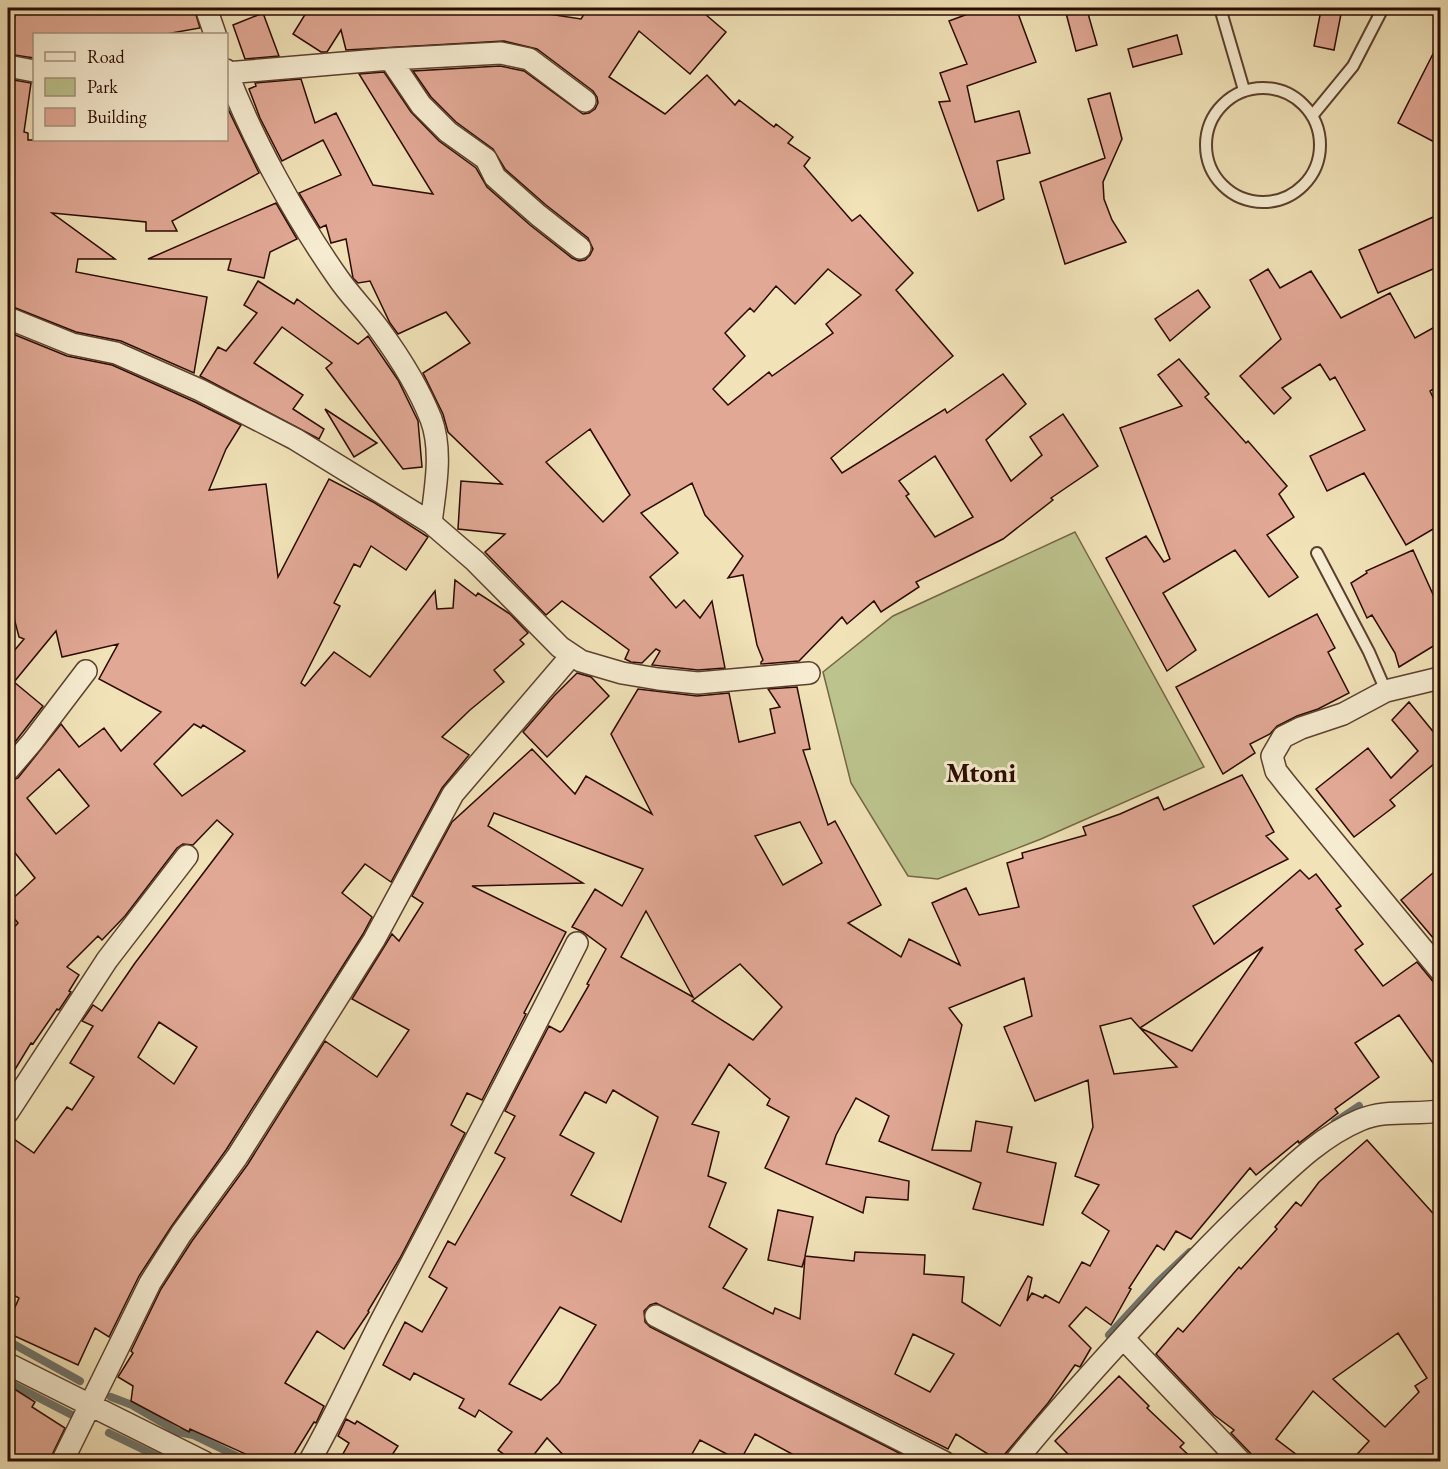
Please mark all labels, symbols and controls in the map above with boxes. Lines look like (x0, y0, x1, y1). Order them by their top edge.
legend (33, 33, 228, 141)
text: Road (87, 45, 126, 68)
text: Park (87, 75, 118, 98)
text: Building (87, 105, 147, 128)
district label: Mtoni (946, 755, 1016, 790)

